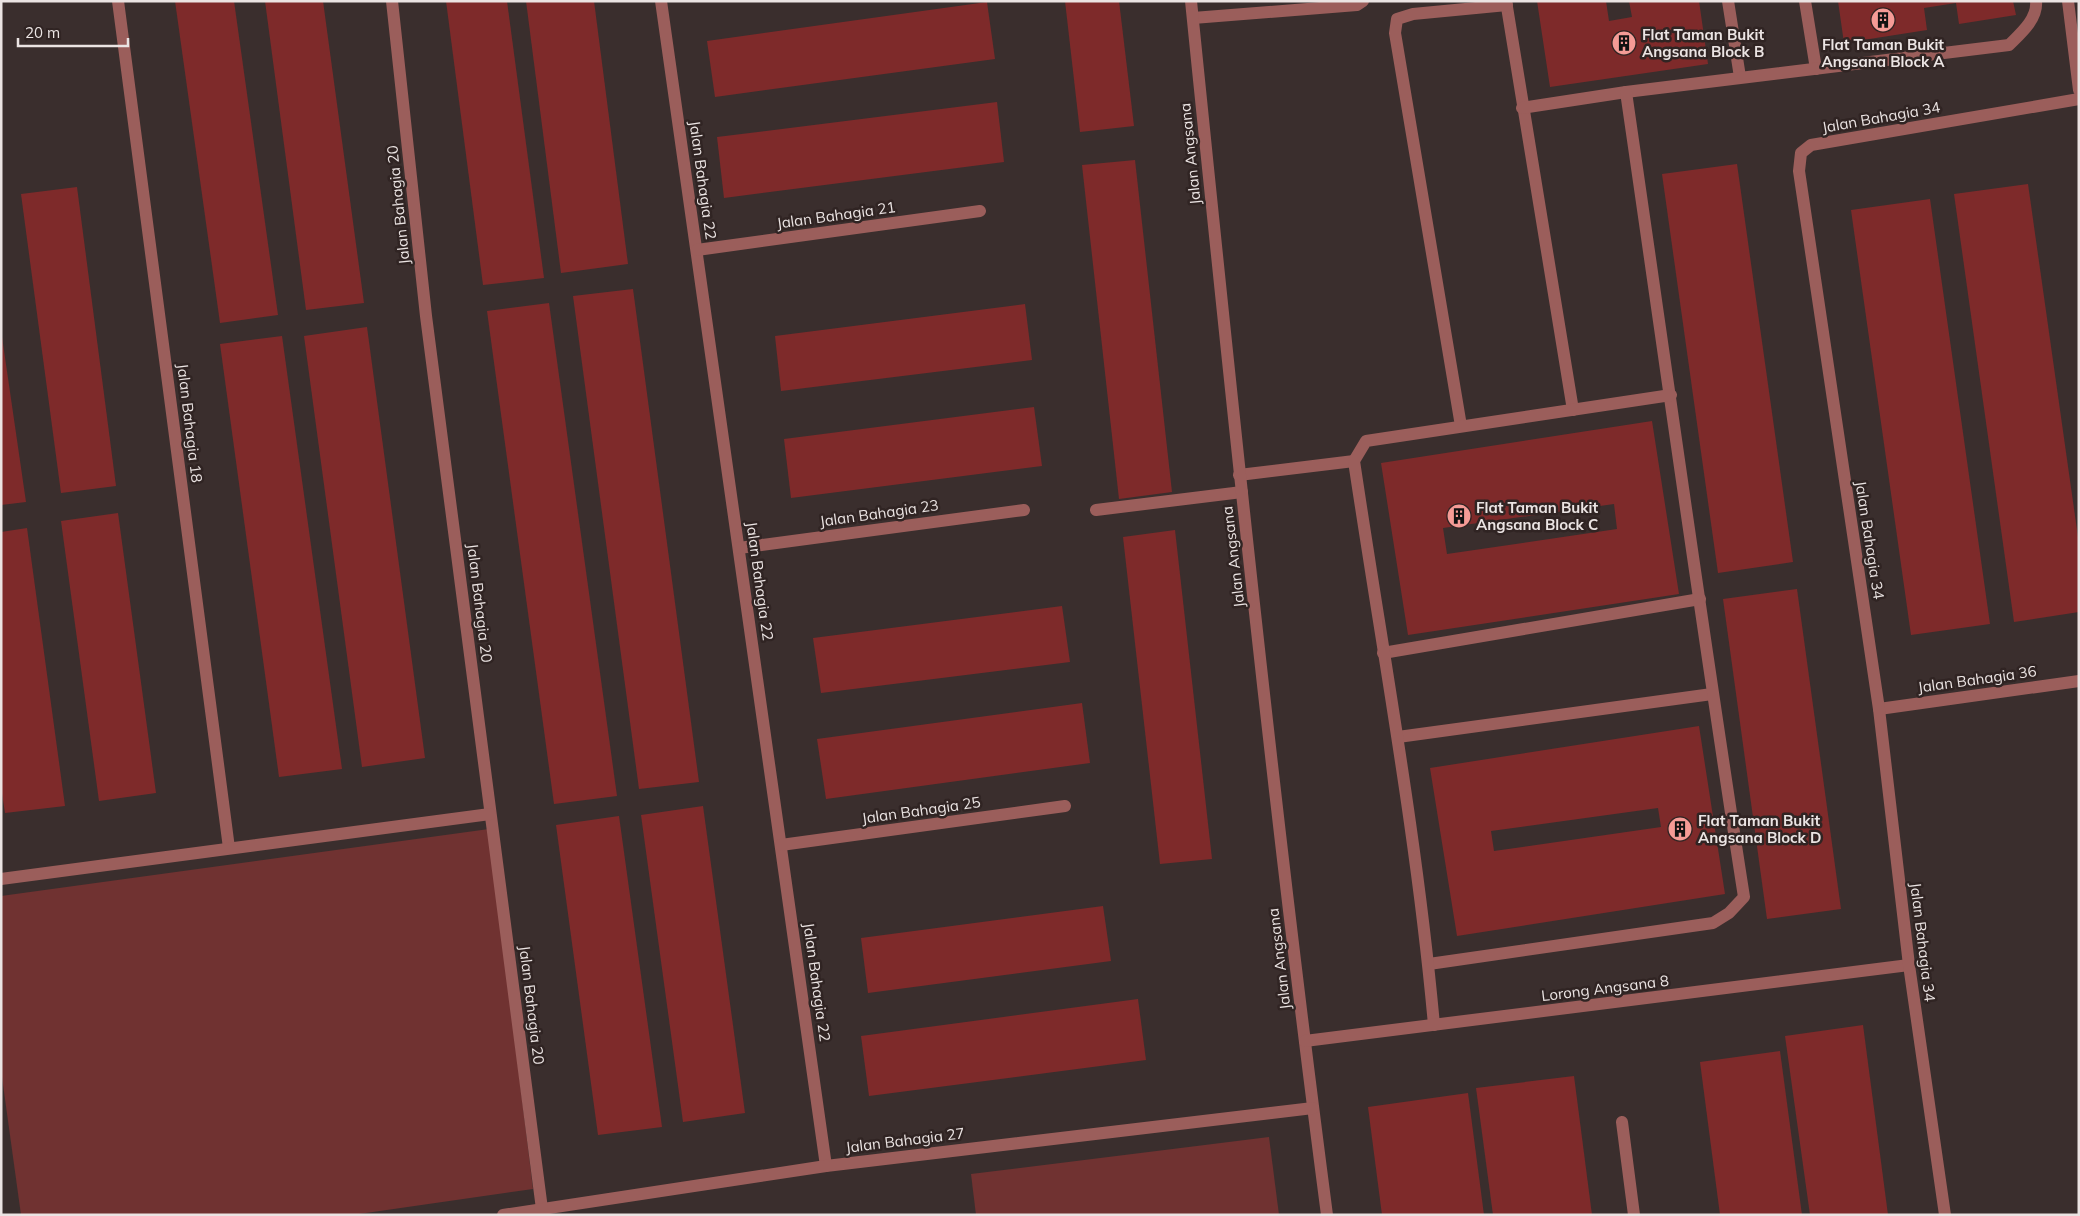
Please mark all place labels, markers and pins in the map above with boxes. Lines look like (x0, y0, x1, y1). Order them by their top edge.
building icon: Flat Taman Bukit Angsana Block A (1870, 7, 1896, 33)
place label: Flat Taman Bukit Angsana Block B (1642, 25, 1764, 61)
building icon: Flat Taman Bukit Angsana Block B (1611, 30, 1637, 56)
place label: Flat Taman Bukit Angsana Block A (1821, 35, 1945, 71)
place label: Flat Taman Bukit Angsana Block C (1476, 498, 1598, 534)
building icon: Flat Taman Bukit Angsana Block C (1446, 503, 1472, 529)
place label: Flat Taman Bukit Angsana Block D (1698, 811, 1821, 847)
building icon: Flat Taman Bukit Angsana Block D (1667, 816, 1693, 842)

